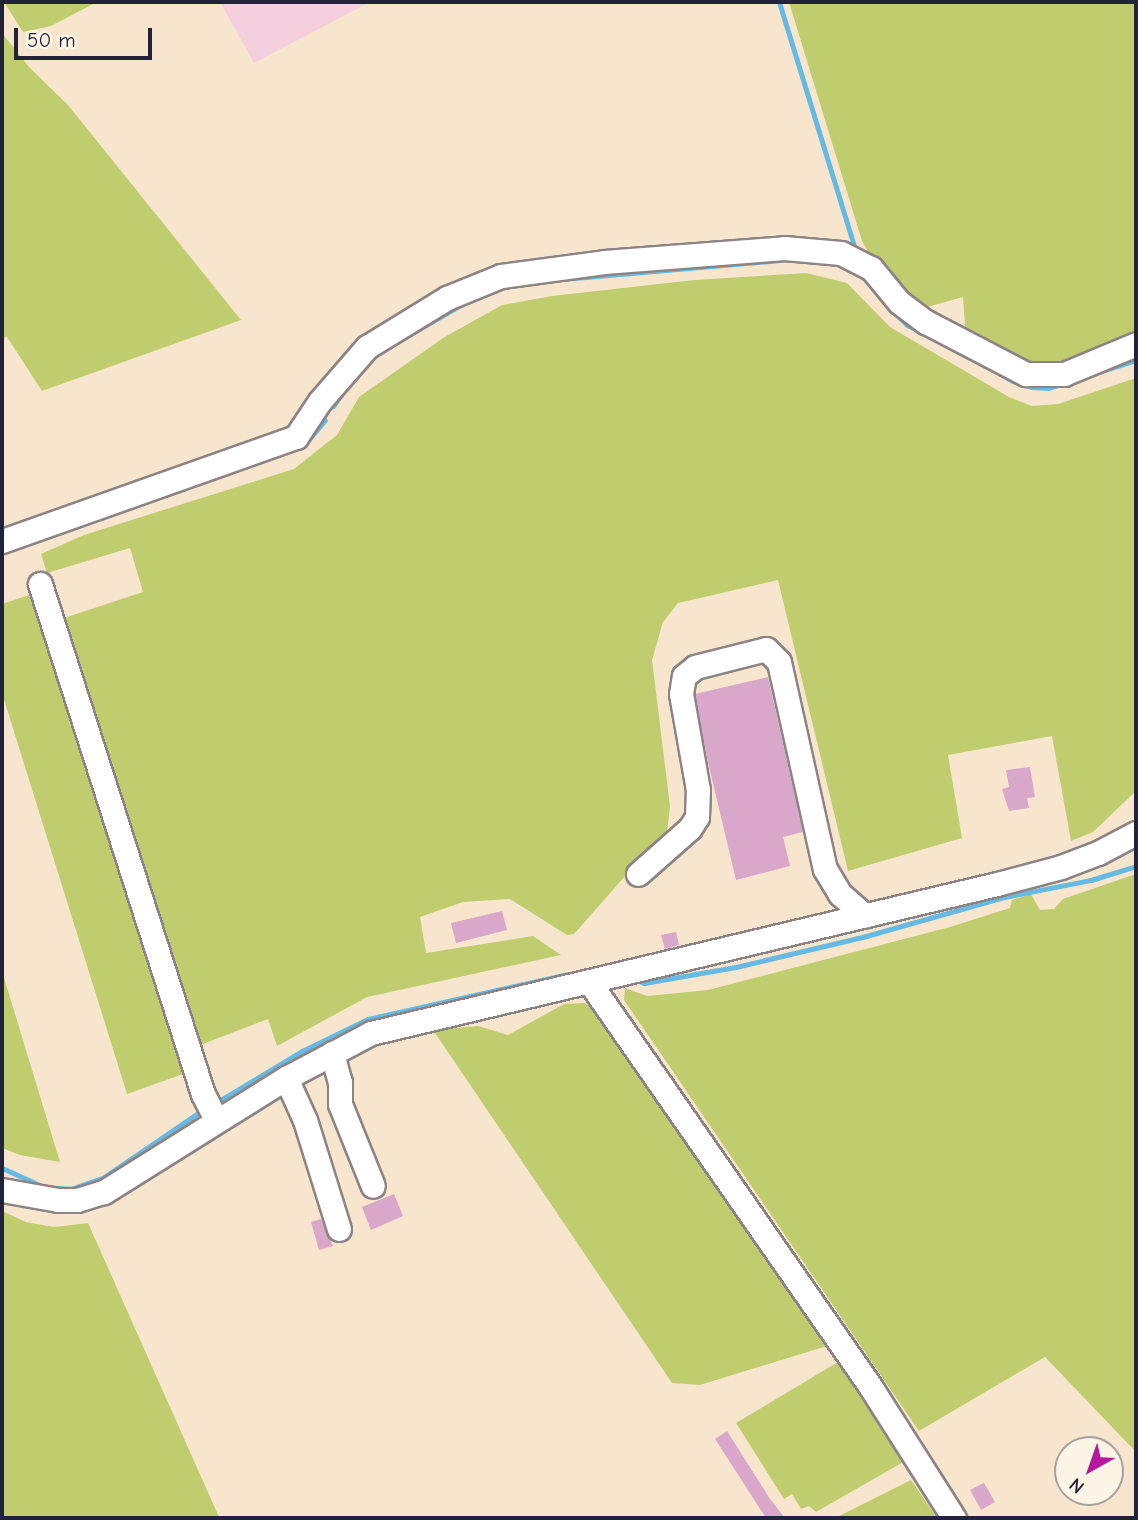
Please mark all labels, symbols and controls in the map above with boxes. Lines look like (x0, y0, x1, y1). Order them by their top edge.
scale bar (18, 14, 156, 58)
text: 50 m (27, 28, 76, 52)
north arrow (1054, 1436, 1124, 1506)
text: N (1065, 1473, 1089, 1498)

